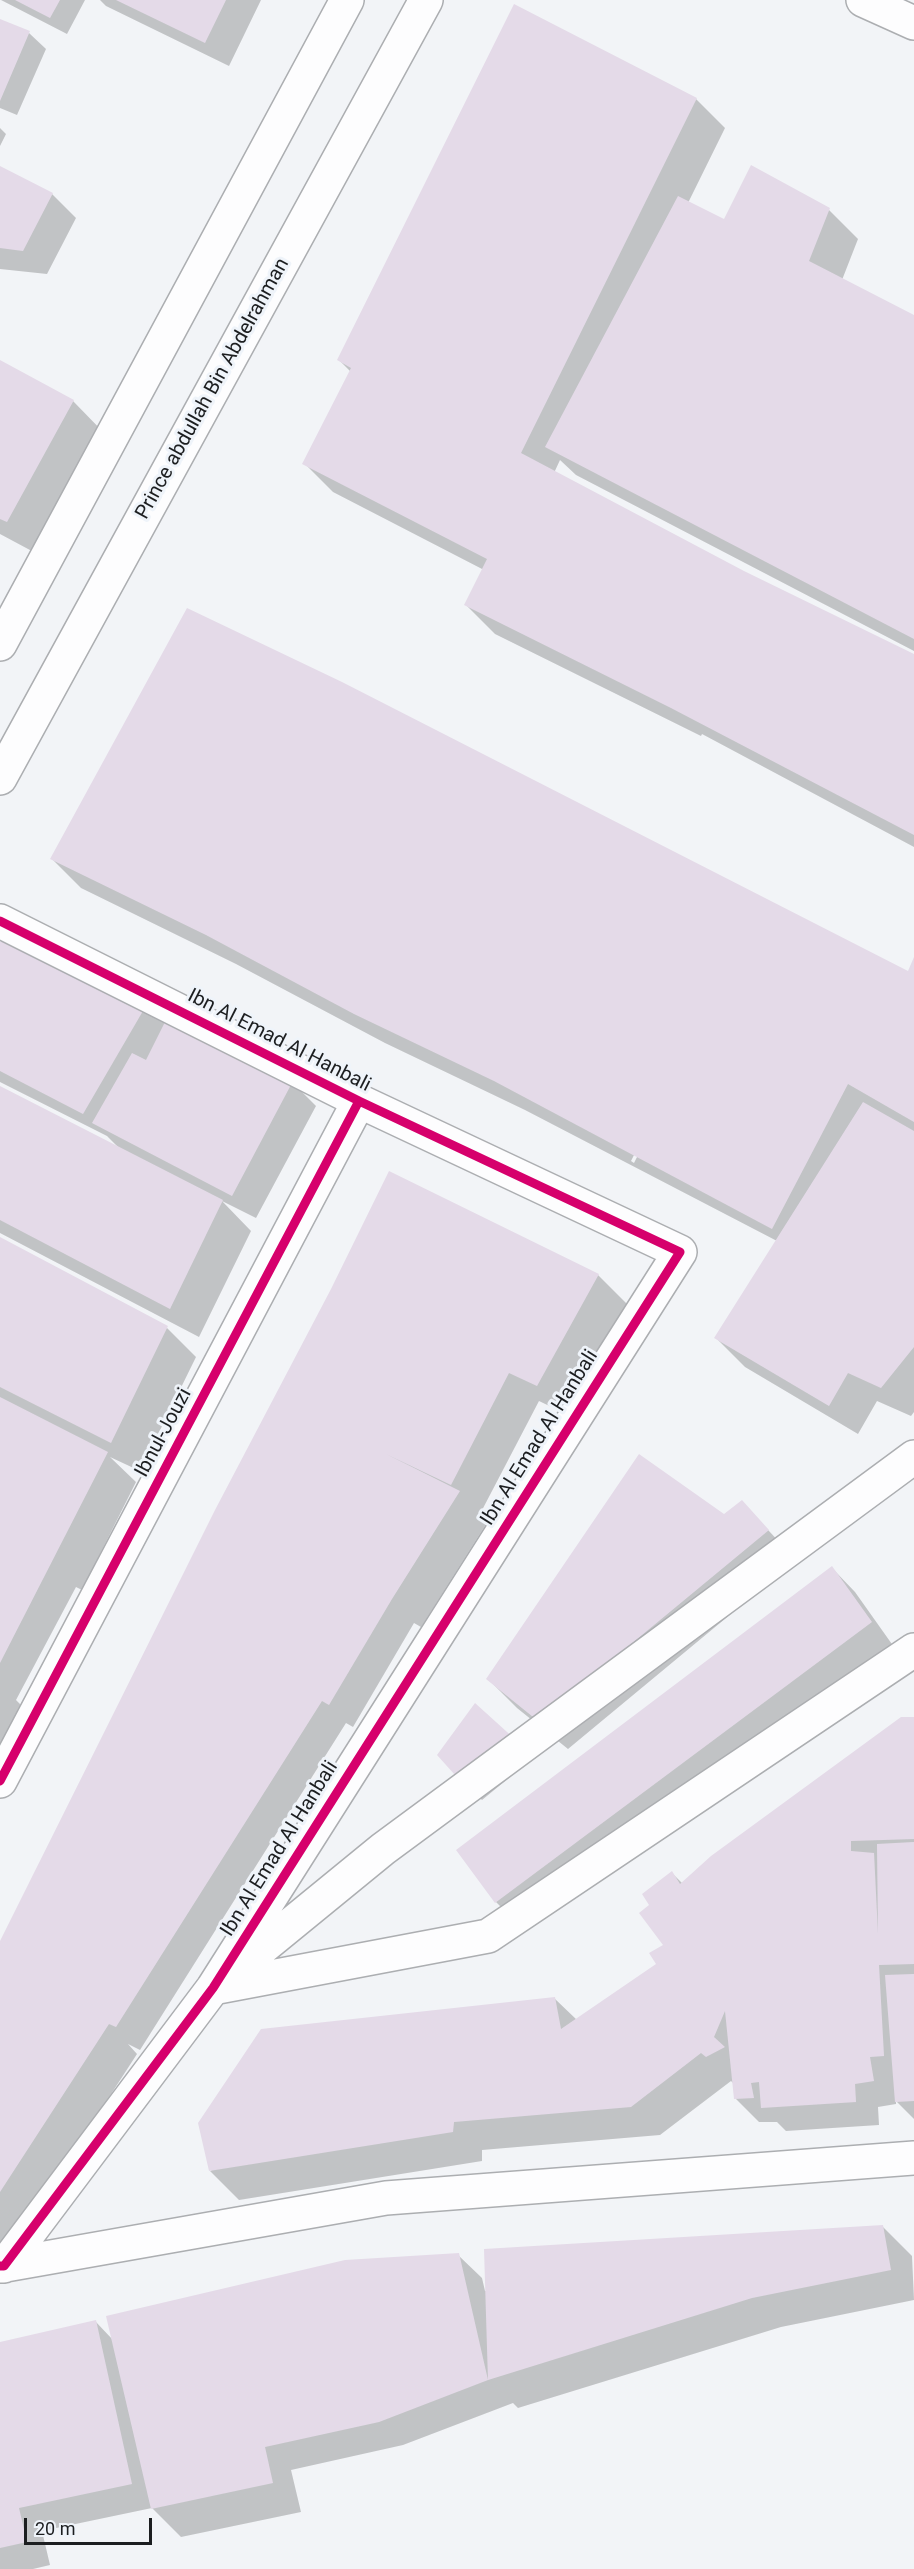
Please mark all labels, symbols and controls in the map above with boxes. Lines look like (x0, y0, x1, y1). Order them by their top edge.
street label: Prince abdullah Bin Abdelrahman (131, 254, 295, 524)
street label: Ibn Al Emad Al Hanbali (183, 984, 375, 1098)
street label: Ibn Al Emad Al Hanbali (476, 1346, 604, 1530)
street label: Ibnul-Jouzi (131, 1384, 197, 1482)
street label: Ibn Al Emad Al Hanbali (216, 1757, 344, 1941)
scale bar (27, 2506, 154, 2544)
text: 20 m (35, 2518, 75, 2539)

